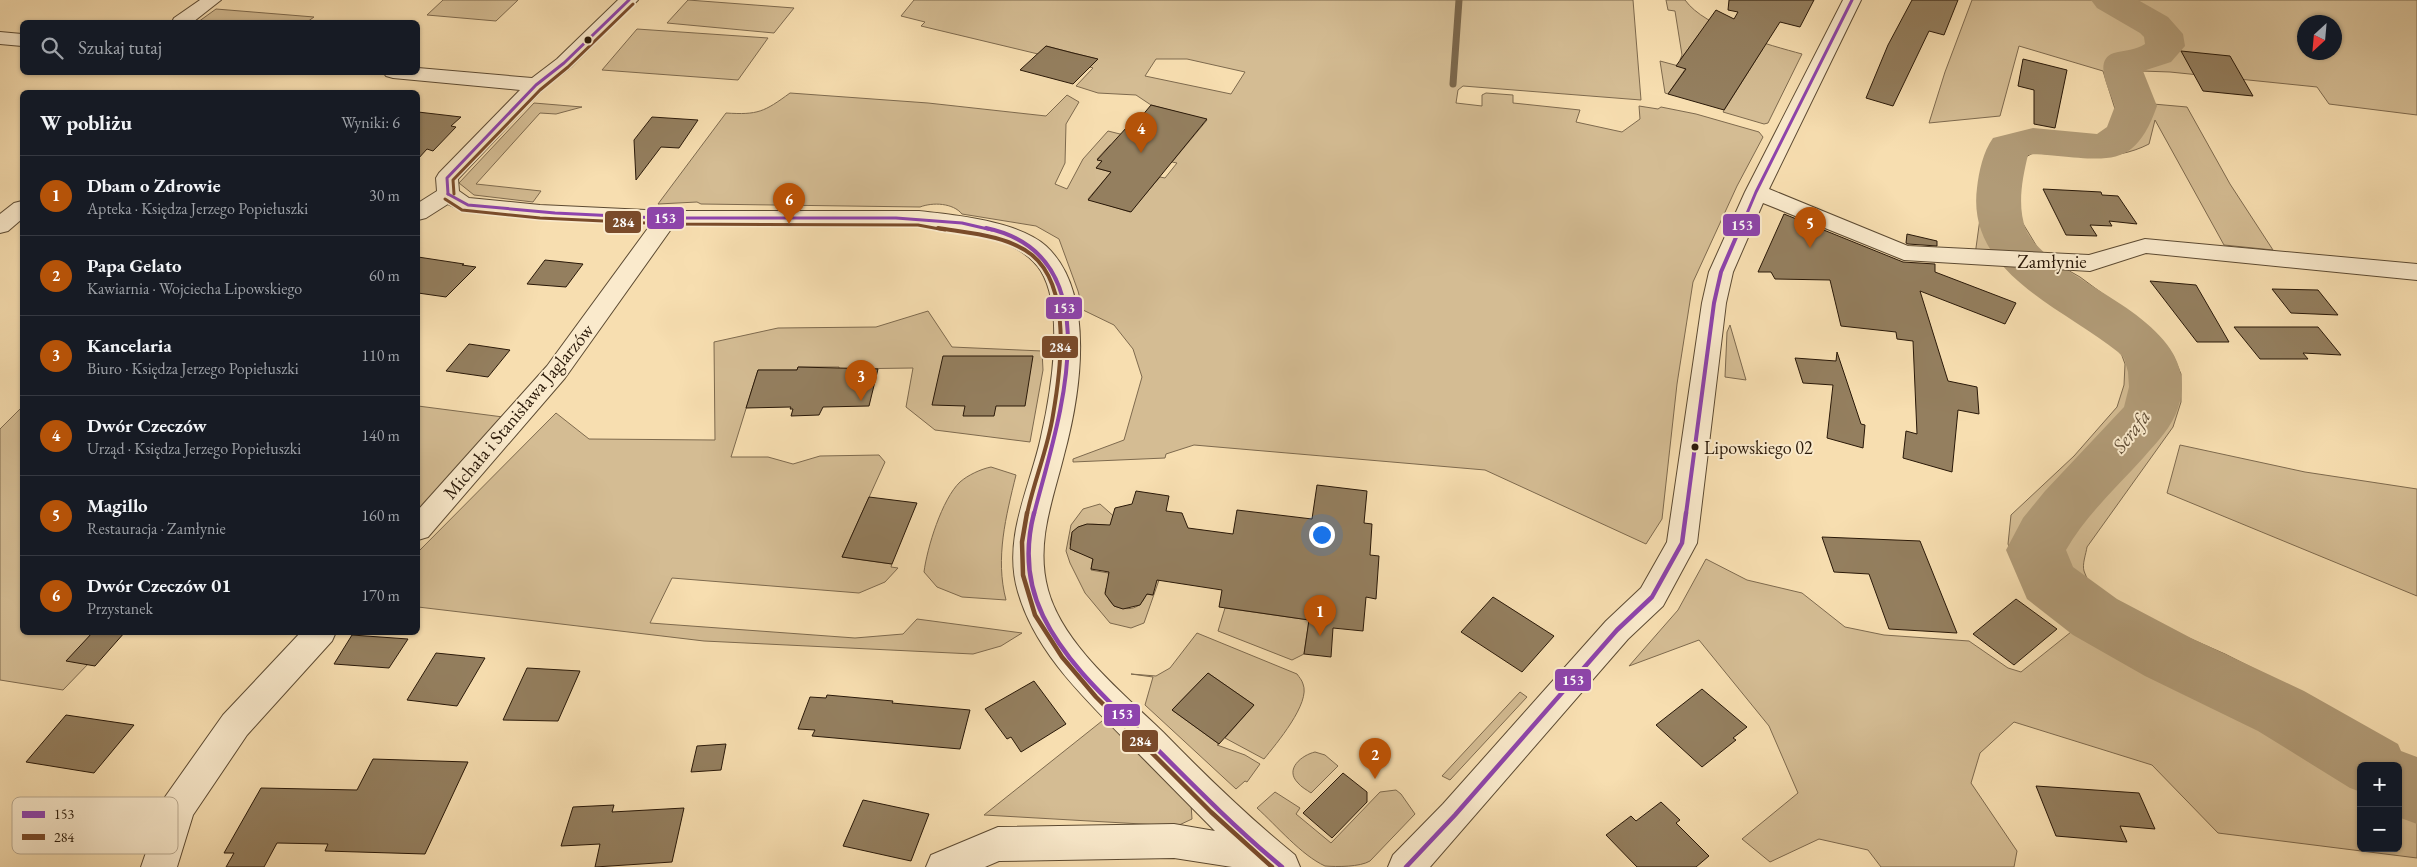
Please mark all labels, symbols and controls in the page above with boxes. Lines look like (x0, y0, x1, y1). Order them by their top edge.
north arrow (2297, 15, 2342, 60)
search box (20, 20, 420, 75)
icon: search (38, 34, 66, 62)
text: Szukaj tutaj (78, 35, 162, 60)
unlabelled marker (583, 35, 593, 45)
text: W pobliżu (40, 109, 132, 136)
text: Wyniki: 6 (341, 112, 400, 133)
pin: 4 (1125, 112, 1157, 153)
text: Dbam o Zdrowie (87, 173, 221, 198)
pin: 6 (773, 183, 805, 224)
text: 1 (52, 185, 60, 206)
text: 30 m (369, 185, 400, 206)
text: Apteka · Księdza Jerzego Popiełuszki (87, 198, 308, 219)
line badge: 153 (646, 206, 685, 230)
pin: 5 (1794, 207, 1826, 248)
text: 153 (654, 209, 676, 227)
line badge: 284 (604, 210, 642, 234)
text: 284 (612, 213, 635, 231)
line badge: 153 (1722, 213, 1761, 237)
text: 153 (1731, 216, 1753, 234)
street label: Zamłynie (2017, 249, 2087, 274)
text: Papa Gelato (87, 253, 182, 278)
text: 2 (52, 265, 60, 286)
text: 60 m (369, 265, 400, 286)
text: Kawiarnia · Wojciecha Lipowskiego (87, 278, 302, 299)
line badge: 153 (1045, 296, 1083, 320)
text: 153 (1053, 299, 1075, 317)
street label: Michała i Stanisława Jaglarzów (437, 318, 600, 504)
text: Kancelaria (87, 333, 172, 358)
line badge: 284 (1041, 335, 1079, 359)
text: 284 (1049, 338, 1072, 356)
text: 3 (52, 345, 60, 366)
text: 110 m (361, 345, 400, 366)
text: Biuro · Księdza Jerzego Popiełuszki (87, 358, 299, 379)
pin: 3 (845, 360, 877, 401)
water label: Serafa (2105, 404, 2156, 459)
text: Dwór Czeczów (87, 413, 207, 438)
text: 4 (52, 425, 60, 446)
text: 140 m (361, 425, 400, 446)
place label: Lipowskiego 02 (1704, 436, 1813, 459)
text: Urząd · Księdza Jerzego Popiełuszki (87, 438, 301, 459)
marker: Lipowskiego 02 (1690, 442, 1700, 452)
text: Magillo (87, 493, 148, 518)
text: 5 (52, 505, 60, 526)
text: 160 m (361, 505, 400, 526)
text: Restauracja · Zamłynie (87, 518, 226, 539)
your location (1309, 522, 1335, 548)
text: Dwór Czeczów 01 (87, 573, 231, 598)
text: 6 (52, 585, 60, 606)
text: 170 m (361, 585, 400, 606)
pin: 1 (1304, 595, 1336, 636)
text: Przystanek (87, 598, 153, 619)
line badge: 153 (1554, 668, 1592, 692)
text: 153 (1562, 671, 1584, 689)
line badge: 153 (1103, 703, 1141, 727)
text: 153 (1111, 705, 1133, 723)
line badge: 284 (1121, 729, 1159, 753)
text: 284 (1129, 732, 1152, 750)
pin: 2 (1359, 738, 1391, 779)
map controls (2357, 762, 2402, 852)
button: + (2357, 762, 2402, 807)
legend (12, 797, 178, 854)
text: 153 (54, 805, 74, 823)
button: − (2357, 807, 2402, 852)
text: 284 (54, 828, 74, 846)

